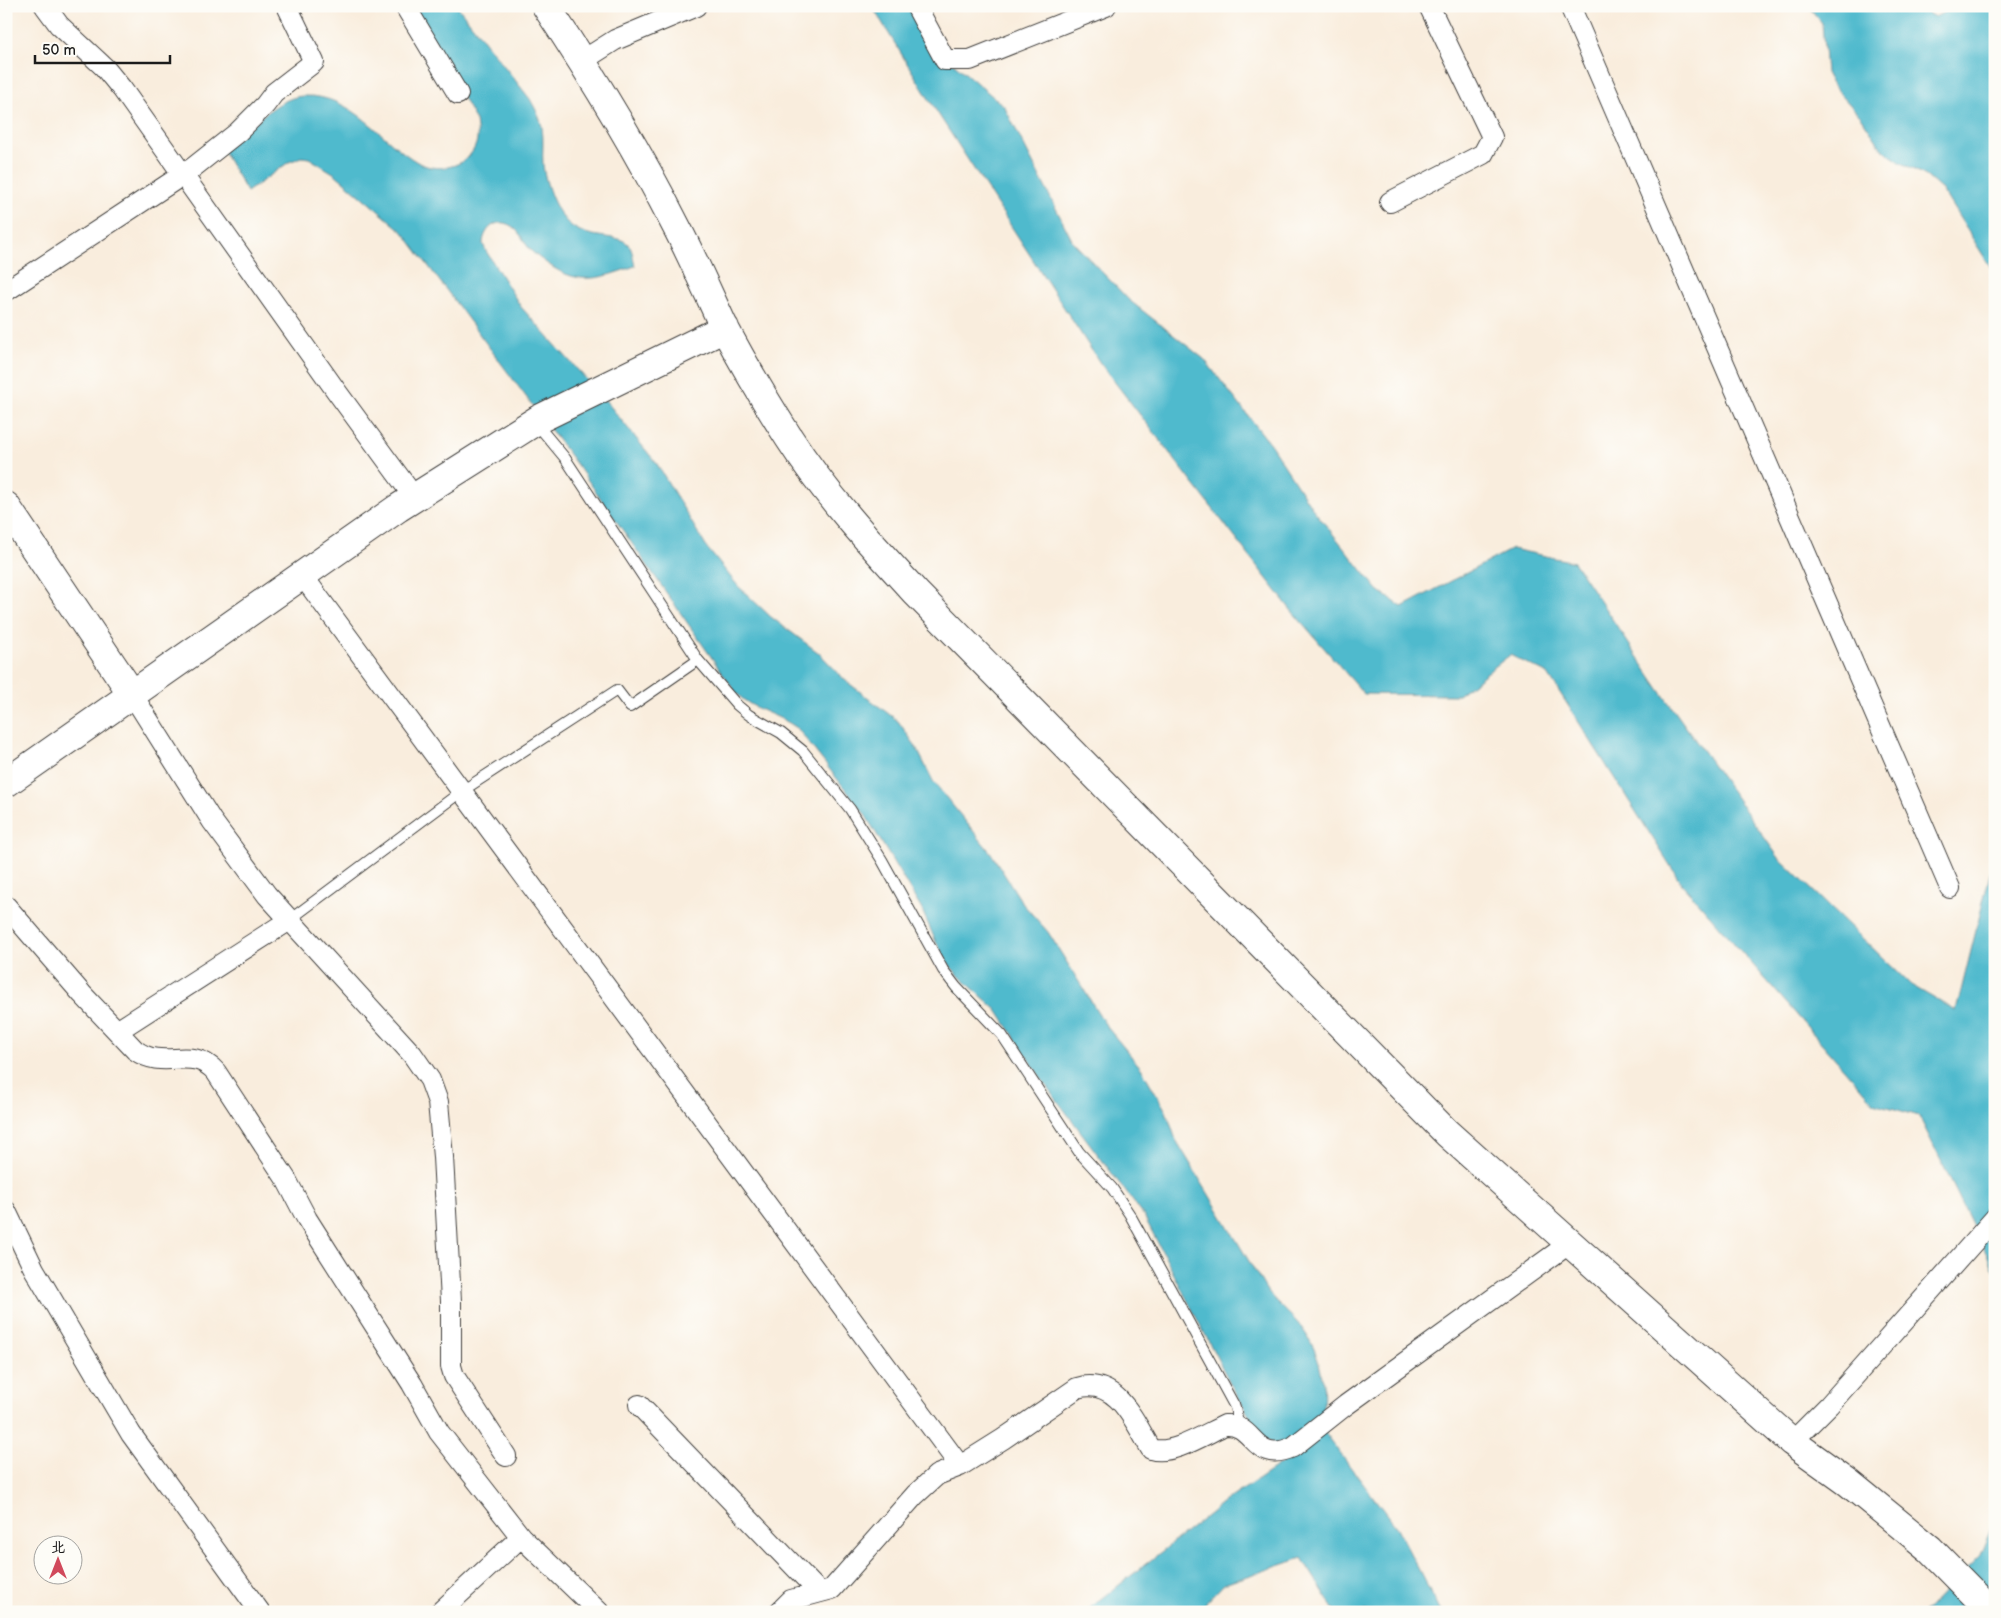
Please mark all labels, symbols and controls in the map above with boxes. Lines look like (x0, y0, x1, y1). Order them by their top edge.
scale bar (35, 32, 170, 64)
text: 50 m (42, 41, 76, 60)
north arrow (32, 1536, 82, 1586)
text: 北 (51, 1539, 65, 1556)

